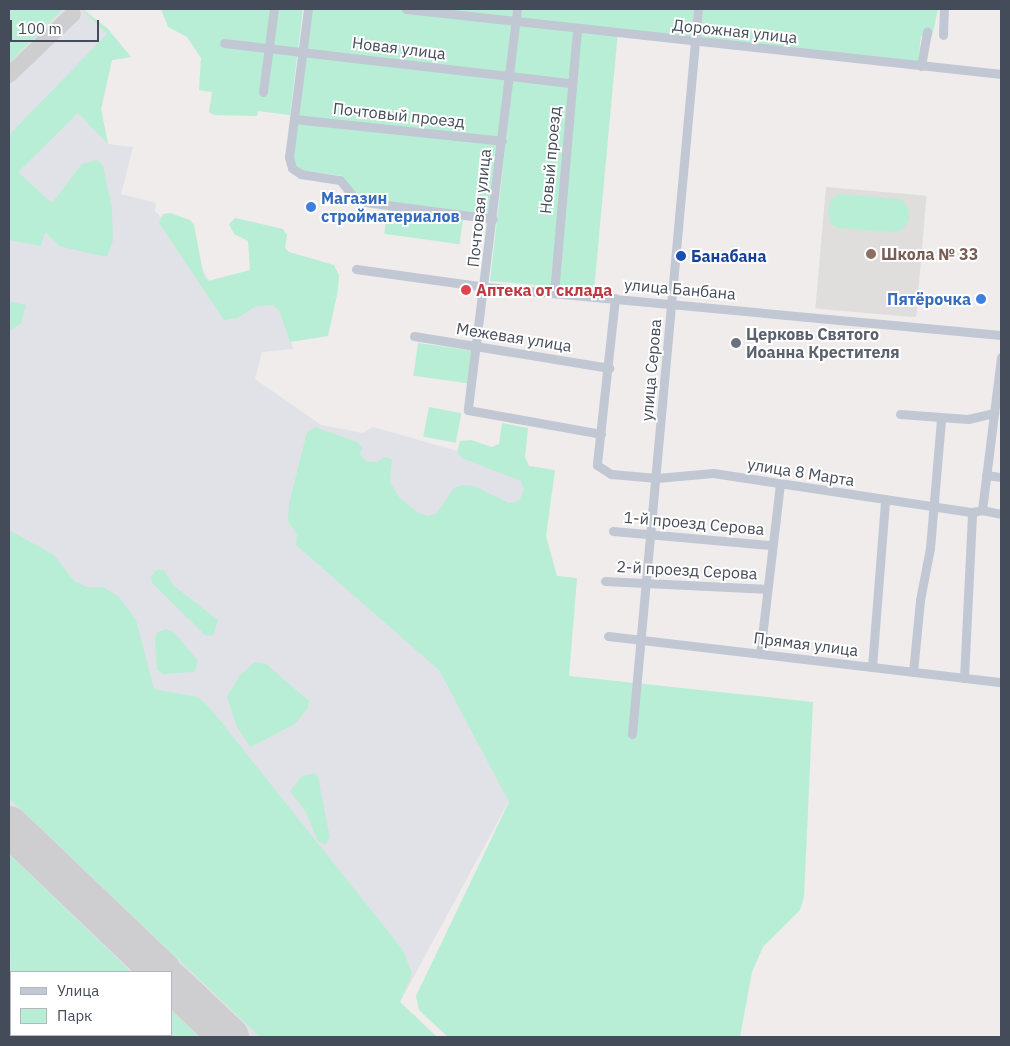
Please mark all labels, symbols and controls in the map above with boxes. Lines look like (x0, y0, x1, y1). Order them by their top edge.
scale bar (12, 10, 101, 42)
street label: Дорожная улица (672, 15, 798, 47)
text: 100 m (18, 19, 62, 38)
street label: Новая улица (351, 33, 447, 63)
street label: Почтовый проезд (332, 99, 466, 131)
street label: Новый проезд (536, 106, 564, 214)
street label: Почтовая улица (463, 148, 495, 268)
place label: Магазин стройматериалов (321, 188, 460, 226)
marker: Магазин стройматериалов (305, 201, 317, 213)
place label: Школа № 33 (881, 244, 978, 264)
place label: Банабана (691, 246, 767, 266)
marker: Школа № 33 (865, 248, 877, 260)
marker: Банабана (675, 250, 687, 262)
street label: улица Банбана (624, 275, 736, 303)
place label: Аптека от склада (476, 280, 612, 300)
marker: Аптека от склада (460, 284, 472, 296)
place label: Пятёрочка (887, 289, 971, 309)
marker: Пятёрочка (975, 293, 987, 305)
street label: Межевая улица (455, 318, 573, 356)
street label: улица Серова (637, 318, 665, 422)
place label: Церковь Святого Иоанна Крестителя (746, 324, 900, 362)
marker: Церковь Святого Иоанна Крестителя (730, 337, 742, 349)
street label: улица 8 Марта (746, 454, 856, 490)
street label: 1-й проезд Серова (623, 507, 765, 539)
street label: 2-й проезд Серова (616, 557, 758, 583)
street label: Прямая улица (753, 628, 859, 660)
legend (10, 971, 172, 1036)
text: Улица (57, 981, 99, 1000)
text: Парк (57, 1006, 92, 1025)

